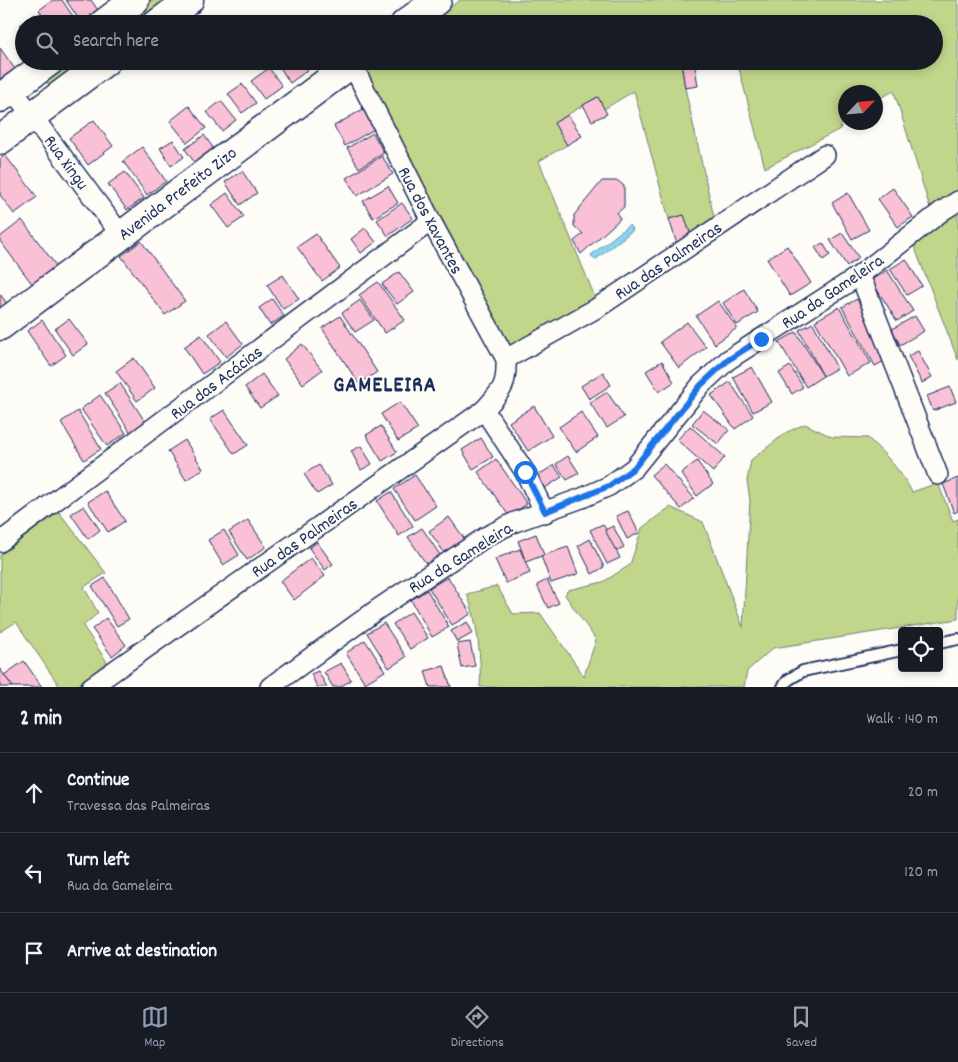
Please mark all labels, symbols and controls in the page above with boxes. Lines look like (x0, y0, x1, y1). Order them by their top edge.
search box (15, 15, 943, 70)
icon: search (33, 29, 61, 57)
text: Search here (73, 29, 159, 56)
north arrow (838, 85, 883, 130)
street label: Rua Xingu (36, 131, 94, 196)
street label: Avenida Prefeito Zizo (114, 142, 243, 248)
street label: Rua dos Xavantes (390, 163, 468, 279)
street label: Rua das Palmeiras (611, 217, 728, 307)
street label: Rua da Gameleira (777, 249, 890, 337)
route end (750, 328, 773, 351)
street label: Rua das Acácias (166, 341, 269, 427)
district label: GAMELEIRA (333, 371, 437, 402)
route start (514, 461, 537, 484)
street label: Rua das Palmeiras (247, 493, 364, 585)
street label: Rua da Gameleira (404, 517, 519, 601)
map controls (898, 627, 943, 672)
button: locate (898, 627, 943, 672)
text: 2 min (20, 705, 62, 735)
text: Walk · 140 m (866, 708, 938, 731)
text: Continue (67, 768, 129, 795)
icon: ahead (20, 779, 48, 807)
text: 20 m (908, 781, 938, 804)
text: Travessa das Palmeiras (67, 795, 210, 818)
text: Turn left (67, 848, 130, 875)
icon: left (20, 859, 48, 887)
text: 120 m (904, 861, 938, 884)
text: Rua da Gameleira (67, 875, 172, 898)
icon: arrive (20, 939, 48, 967)
text: Arrive at destination (67, 939, 217, 966)
tab: Map (141, 1003, 169, 1053)
tab: Directions (451, 1003, 504, 1053)
tab: Saved (786, 1003, 817, 1053)

